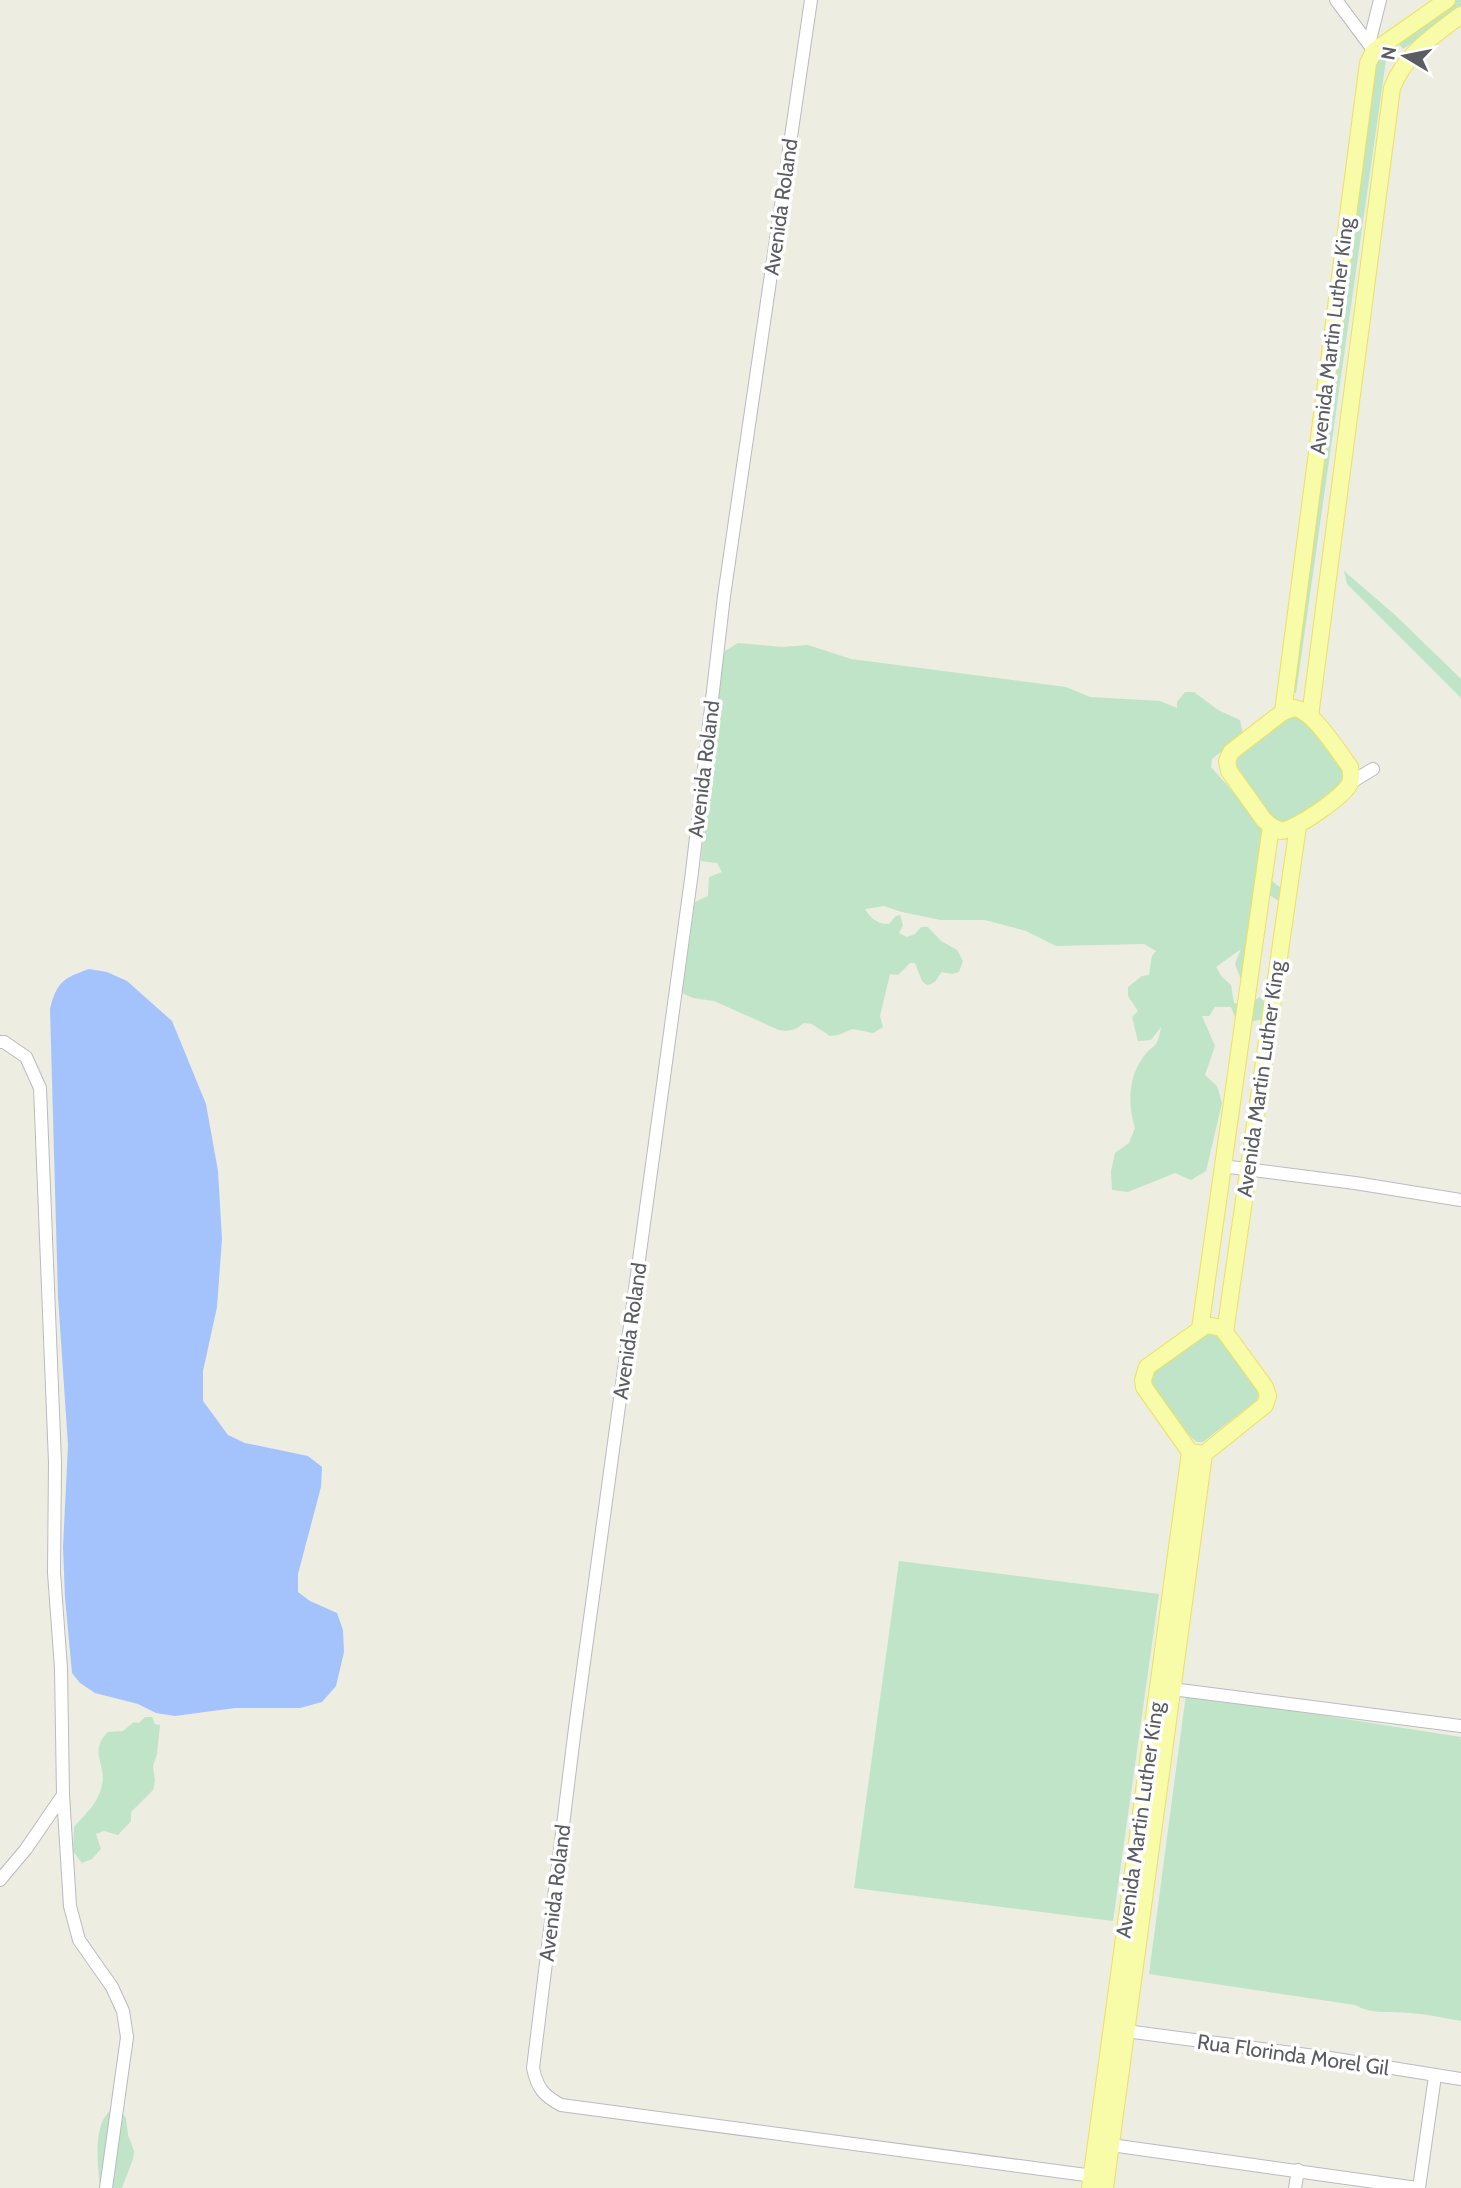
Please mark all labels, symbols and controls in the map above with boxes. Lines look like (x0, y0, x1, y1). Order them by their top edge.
north arrow (1370, 21, 1440, 91)
text: N (1376, 45, 1401, 62)
street label: Avenida Roland (759, 137, 802, 277)
street label: Avenida Martin Luther King (1305, 216, 1359, 456)
street label: Avenida Roland (683, 699, 724, 839)
street label: Avenida Martin Luther King (1232, 959, 1290, 1199)
street label: Avenida Roland (608, 1261, 651, 1401)
street label: Avenida Martin Luther King (1111, 1700, 1169, 1940)
street label: Avenida Roland (534, 1823, 575, 1963)
street label: Rua Florinda Morel Gil (1196, 2029, 1391, 2080)

